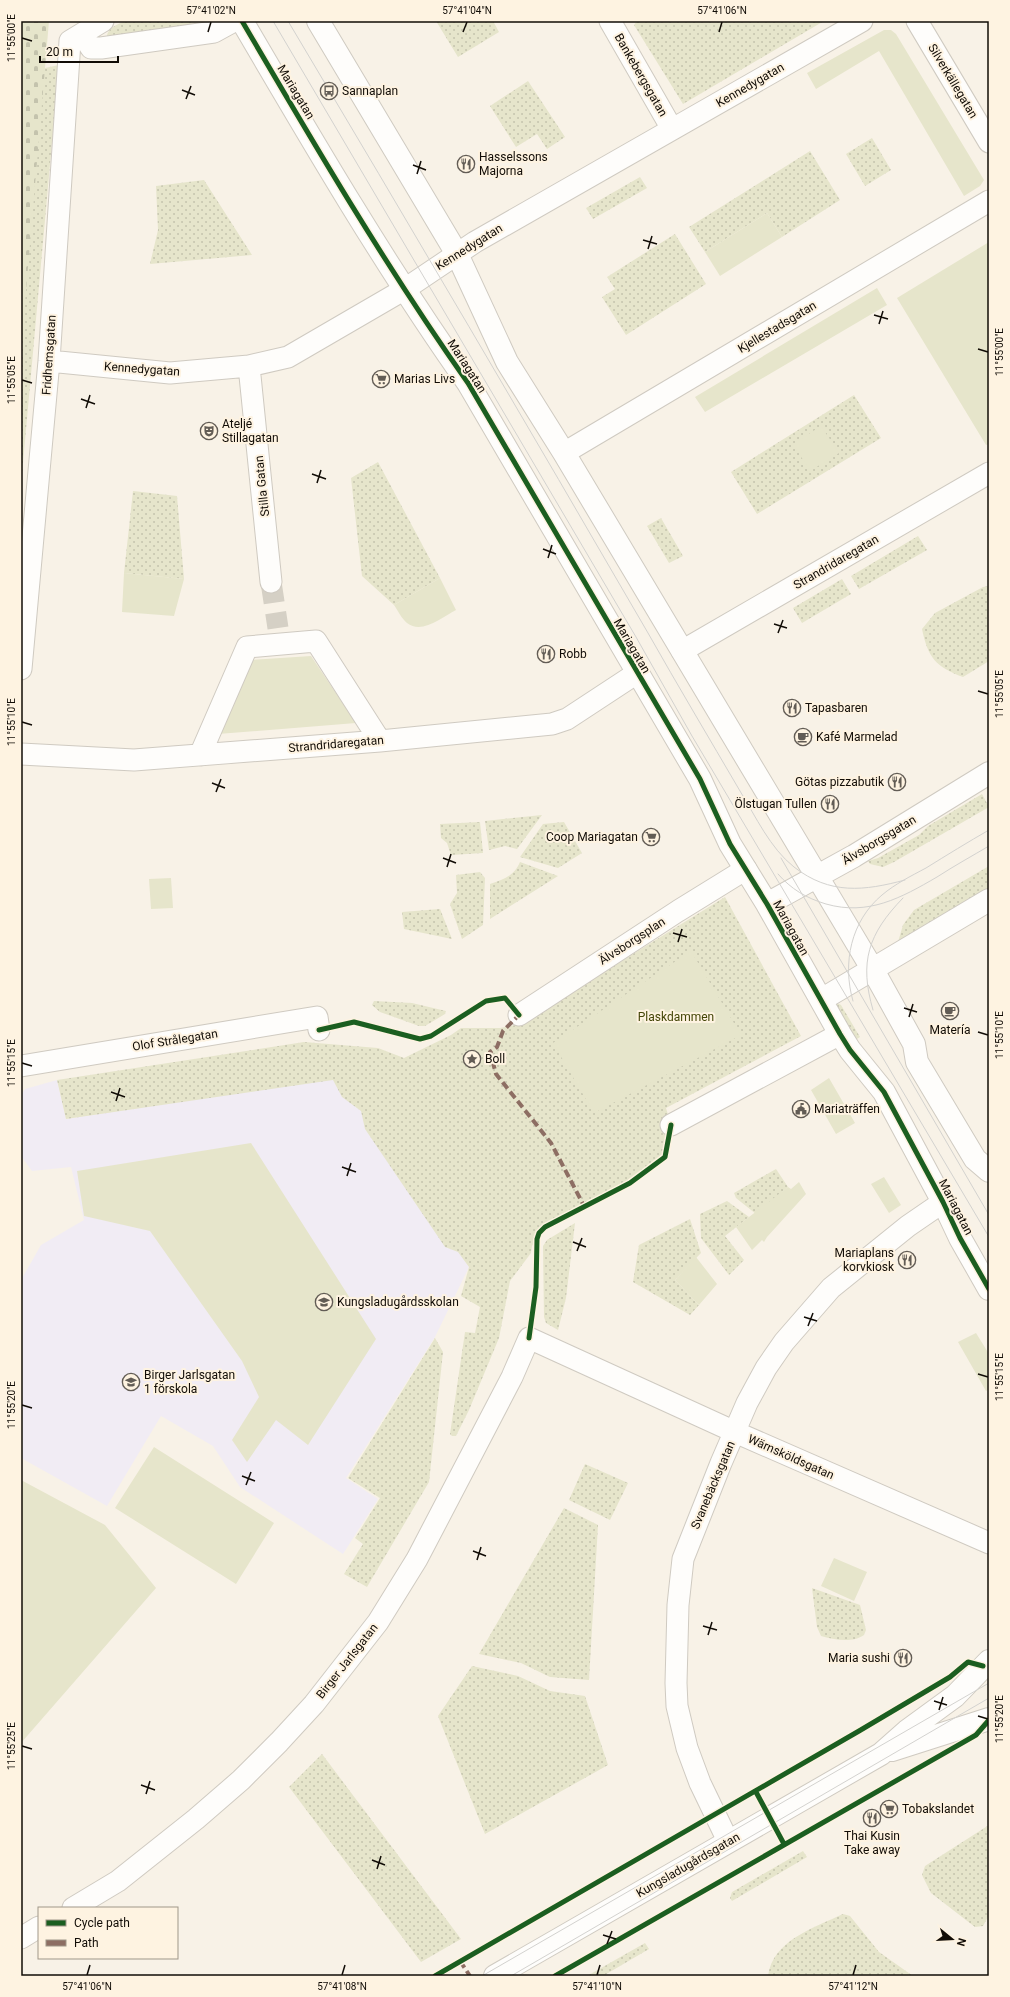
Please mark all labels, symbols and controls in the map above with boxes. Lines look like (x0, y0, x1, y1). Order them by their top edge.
text: 57°41'02"N (186, 5, 236, 16)
text: 57°41'04"N (442, 5, 492, 16)
text: 57°41'06"N (697, 5, 747, 16)
text: 11°55'00"E (6, 14, 17, 62)
street label: Bankebergsgatan (612, 31, 670, 119)
scale bar (40, 38, 118, 64)
street label: Silverkällegatan (925, 41, 981, 121)
text: 20 m (46, 45, 73, 59)
street label: Kennedygatan (714, 60, 786, 110)
street label: Mariagatan (274, 62, 318, 122)
bus stop icon: Sannaplan (319, 81, 339, 101)
place label: Sannaplan (342, 84, 398, 98)
place label: Hasselssons Majorna (479, 150, 548, 178)
restaurant icon: Hasselssons Majorna (456, 154, 476, 174)
street label: Kennedygatan (433, 221, 505, 273)
street label: Kjellestadsgatan (735, 298, 819, 356)
street label: Fridhemsgatan (39, 314, 59, 396)
text: 11°55'00"E (994, 328, 1005, 376)
street label: Mariagatan (445, 337, 489, 395)
text: 11°55'05"E (6, 356, 17, 404)
street label: Kennedygatan (104, 359, 180, 379)
supermarket icon: Marias Livs (371, 369, 391, 389)
place label: Marias Livs (394, 372, 455, 386)
place label: Ateljé Stillagatan (222, 417, 279, 445)
theatre icon: Ateljé Stillagatan (199, 421, 219, 441)
street label: Stilla Gatan (252, 455, 272, 517)
street label: Strandridaregatan (791, 532, 881, 592)
street label: Mariagatan (611, 616, 653, 676)
restaurant icon: Robb (536, 644, 556, 664)
place label: Robb (559, 647, 587, 661)
text: 11°55'05"E (994, 670, 1005, 718)
text: 11°55'10"E (6, 698, 17, 746)
restaurant icon: Tapasbaren (782, 698, 802, 718)
place label: Tapasbaren (805, 701, 868, 715)
cafe icon: Kafé Marmelad (793, 727, 813, 747)
place label: Kafé Marmelad (816, 730, 898, 744)
street label: Strandridaregatan (288, 733, 384, 755)
restaurant icon: Götas pizzabutik (887, 772, 907, 792)
place label: Götas pizzabutik (795, 775, 885, 789)
restaurant icon: Ölstugan Tullen (820, 794, 840, 814)
place label: Ölstugan Tullen (734, 796, 817, 811)
street label: Älvsborgsgatan (839, 812, 918, 868)
supermarket icon: Coop Mariagatan (641, 827, 661, 847)
place label: Coop Mariagatan (546, 830, 638, 844)
street label: Mariagatan (770, 898, 812, 958)
street label: Älvsborgsplan (596, 914, 668, 968)
cafe icon: Matería (940, 1001, 960, 1021)
park label: Plaskdammen (638, 1010, 714, 1024)
text: 11°55'10"E (994, 1011, 1005, 1059)
place label: Matería (930, 1023, 970, 1037)
street label: Olof Strålegatan (131, 1026, 219, 1054)
text: 11°55'15"E (6, 1039, 17, 1087)
place icon: Boll (462, 1049, 482, 1069)
place label: Boll (485, 1052, 505, 1066)
public building icon: Mariaträffen (791, 1099, 811, 1119)
place label: Mariaträffen (814, 1102, 880, 1116)
street label: Mariagatan (936, 1177, 976, 1237)
place label: Mariaplans korvkiosk (834, 1246, 895, 1274)
restaurant icon: Mariaplans korvkiosk (897, 1250, 917, 1270)
school or university icon: Kungsladugårdsskolan (314, 1292, 334, 1312)
place label: Kungsladugårdsskolan (337, 1295, 459, 1309)
text: 11°55'15"E (994, 1353, 1005, 1401)
place label: Birger Jarlsgatan 1 förskola (144, 1368, 235, 1396)
school or university icon: Birger Jarlsgatan 1 förskola (121, 1372, 141, 1392)
text: 11°55'20"E (6, 1381, 17, 1429)
street label: Wärnsköldsgatan (746, 1432, 836, 1482)
street label: Svanebäcksgatan (688, 1439, 738, 1531)
street label: Birger Jarlsgatan (313, 1621, 381, 1701)
restaurant icon: Maria sushi (893, 1648, 913, 1668)
place label: Maria sushi (828, 1651, 890, 1665)
text: 11°55'20"E (994, 1695, 1005, 1743)
text: 11°55'25"E (6, 1722, 17, 1770)
supermarket icon: Tobakslandet (879, 1799, 899, 1819)
place label: Tobakslandet (902, 1802, 974, 1816)
restaurant icon: Thai Kusin Take away (862, 1808, 882, 1828)
place label: Thai Kusin Take away (844, 1829, 900, 1857)
street label: Kungsladugårdsgatan (634, 1830, 742, 1900)
legend (38, 1907, 178, 1959)
text: Cycle path (74, 1916, 130, 1930)
north arrow (932, 1919, 972, 1959)
text: Path (74, 1936, 99, 1950)
text: N (954, 1936, 968, 1948)
text: 57°41'06"N (62, 1981, 112, 1992)
text: 57°41'08"N (317, 1981, 367, 1992)
text: 57°41'10"N (572, 1981, 622, 1992)
text: 57°41'12"N (828, 1981, 878, 1992)

